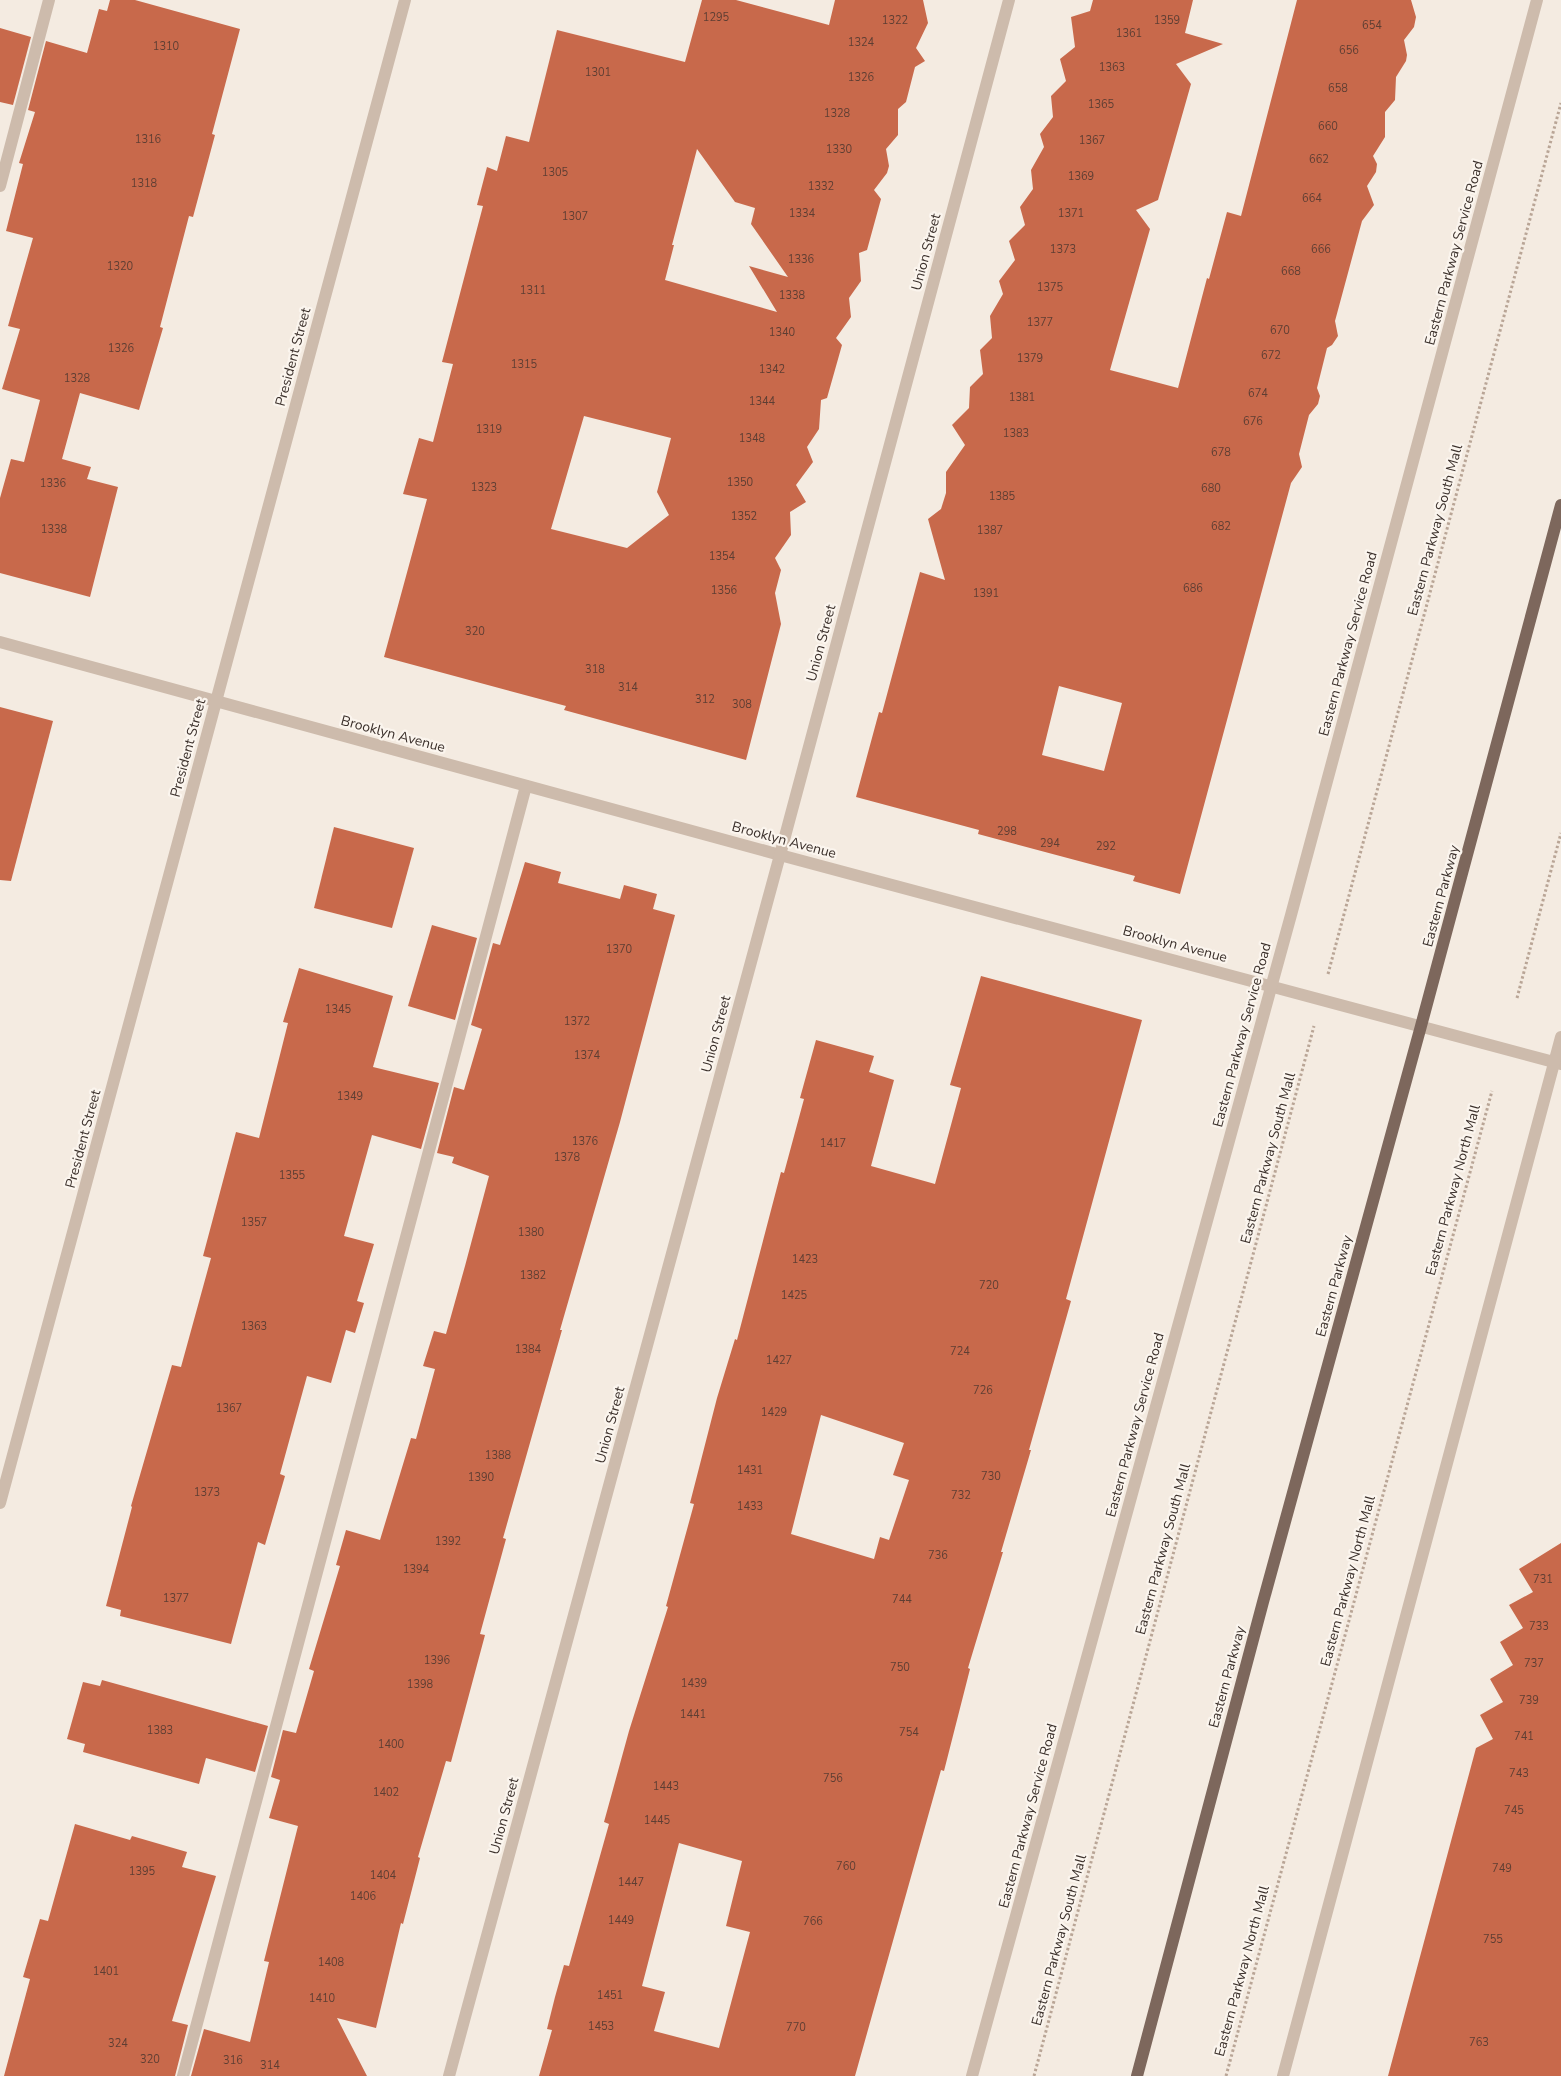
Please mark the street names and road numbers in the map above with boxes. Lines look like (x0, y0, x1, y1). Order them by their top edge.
street label: Eastern Parkway Service Road (1420, 159, 1488, 347)
street label: Union Street (907, 211, 945, 293)
street label: President Street (271, 306, 315, 408)
street label: Eastern Parkway South Mall (1403, 441, 1467, 618)
street label: Eastern Parkway Service Road (1314, 550, 1382, 738)
street label: Union Street (802, 602, 840, 684)
street label: President Street (166, 697, 210, 799)
street label: Brooklyn Avenue (339, 711, 447, 757)
street label: Brooklyn Avenue (730, 817, 838, 863)
street label: Eastern Parkway (1418, 842, 1464, 949)
street label: Brooklyn Avenue (1121, 921, 1229, 967)
street label: Eastern Parkway Service Road (1208, 941, 1276, 1129)
street label: Union Street (697, 993, 735, 1075)
street label: Eastern Parkway South Mall (1236, 1069, 1300, 1246)
street label: President Street (61, 1088, 105, 1190)
street label: Eastern Parkway North Mall (1421, 1102, 1485, 1278)
street label: Eastern Parkway (1311, 1232, 1357, 1339)
street label: Eastern Parkway Service Road (1101, 1331, 1169, 1519)
street label: Union Street (591, 1384, 629, 1466)
street label: Eastern Parkway South Mall (1131, 1460, 1195, 1637)
street label: Eastern Parkway North Mall (1316, 1493, 1380, 1669)
street label: Eastern Parkway (1204, 1623, 1250, 1730)
street label: Eastern Parkway Service Road (994, 1722, 1062, 1910)
street label: Union Street (485, 1775, 523, 1857)
street label: Eastern Parkway South Mall (1027, 1851, 1091, 2028)
street label: Eastern Parkway North Mall (1210, 1883, 1274, 2059)

